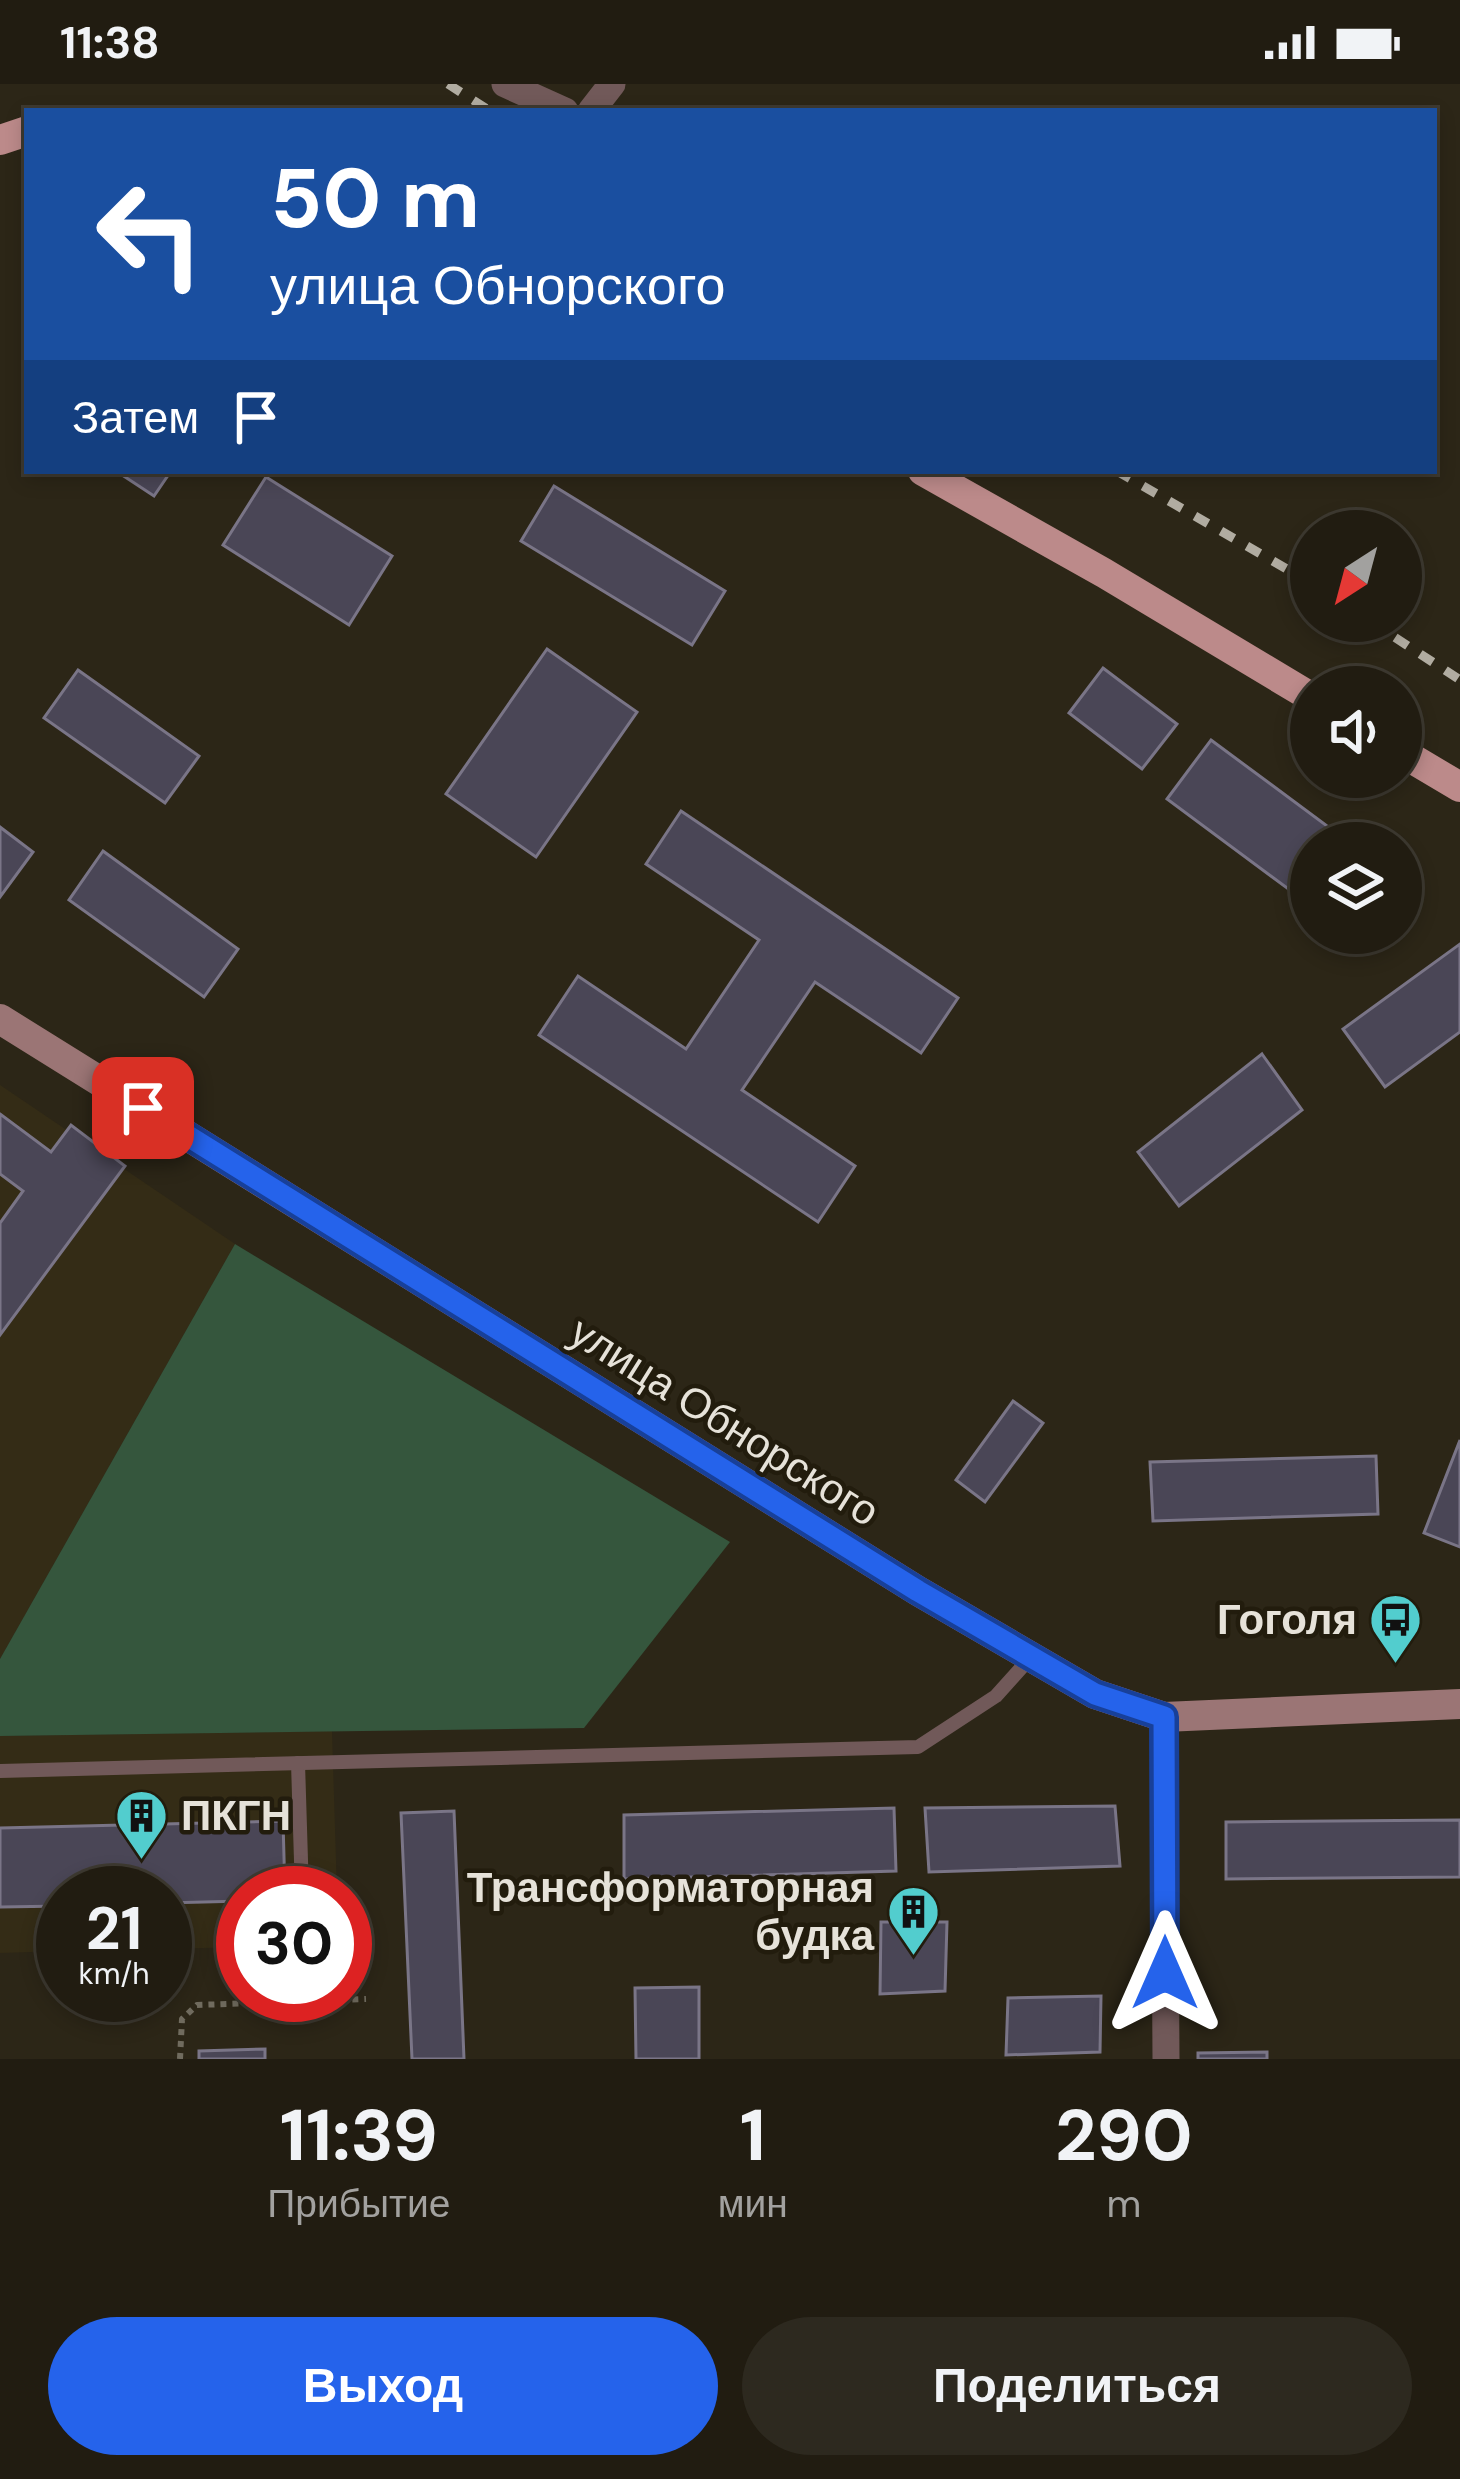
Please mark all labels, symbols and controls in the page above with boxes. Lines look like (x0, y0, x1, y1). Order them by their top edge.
text: 11:38 (60, 13, 160, 72)
text: 50 m (270, 144, 480, 253)
icon: left (72, 156, 228, 312)
text: улица Обнорского (270, 250, 725, 321)
icon: arrive (223, 384, 289, 450)
text: Затем (72, 388, 199, 447)
north arrow (1290, 510, 1422, 642)
map controls (1290, 510, 1422, 954)
button: sound (1290, 666, 1422, 798)
button: layers (1290, 822, 1422, 954)
pin (92, 1057, 194, 1159)
icon: arrive (110, 1075, 176, 1141)
street label: улица Обнорского (560, 1304, 890, 1539)
bus stop icon: Гоголя (1368, 1591, 1424, 1665)
place label: Гоголя (1217, 1592, 1357, 1647)
building icon: ПКГН (114, 1787, 170, 1861)
place label: ПКГН (181, 1788, 291, 1843)
place label: Трансформаторная будка (467, 1860, 875, 1963)
speed limit sign: 30 (216, 1866, 372, 2022)
building icon: Трансформаторная будка (885, 1883, 941, 1957)
text: 21 (86, 1889, 142, 1968)
position arrow (1102, 1910, 1228, 2036)
text: km/h (79, 1954, 149, 1993)
text: 11:39 (280, 2089, 438, 2182)
text: 1 (740, 2089, 766, 2182)
text: 290 (1055, 2089, 1193, 2182)
text: Прибытие (267, 2178, 450, 2229)
text: мин (718, 2178, 788, 2229)
text: m (1107, 2178, 1141, 2229)
button: Выход (48, 2317, 718, 2455)
button: Поделиться (742, 2317, 1412, 2455)

